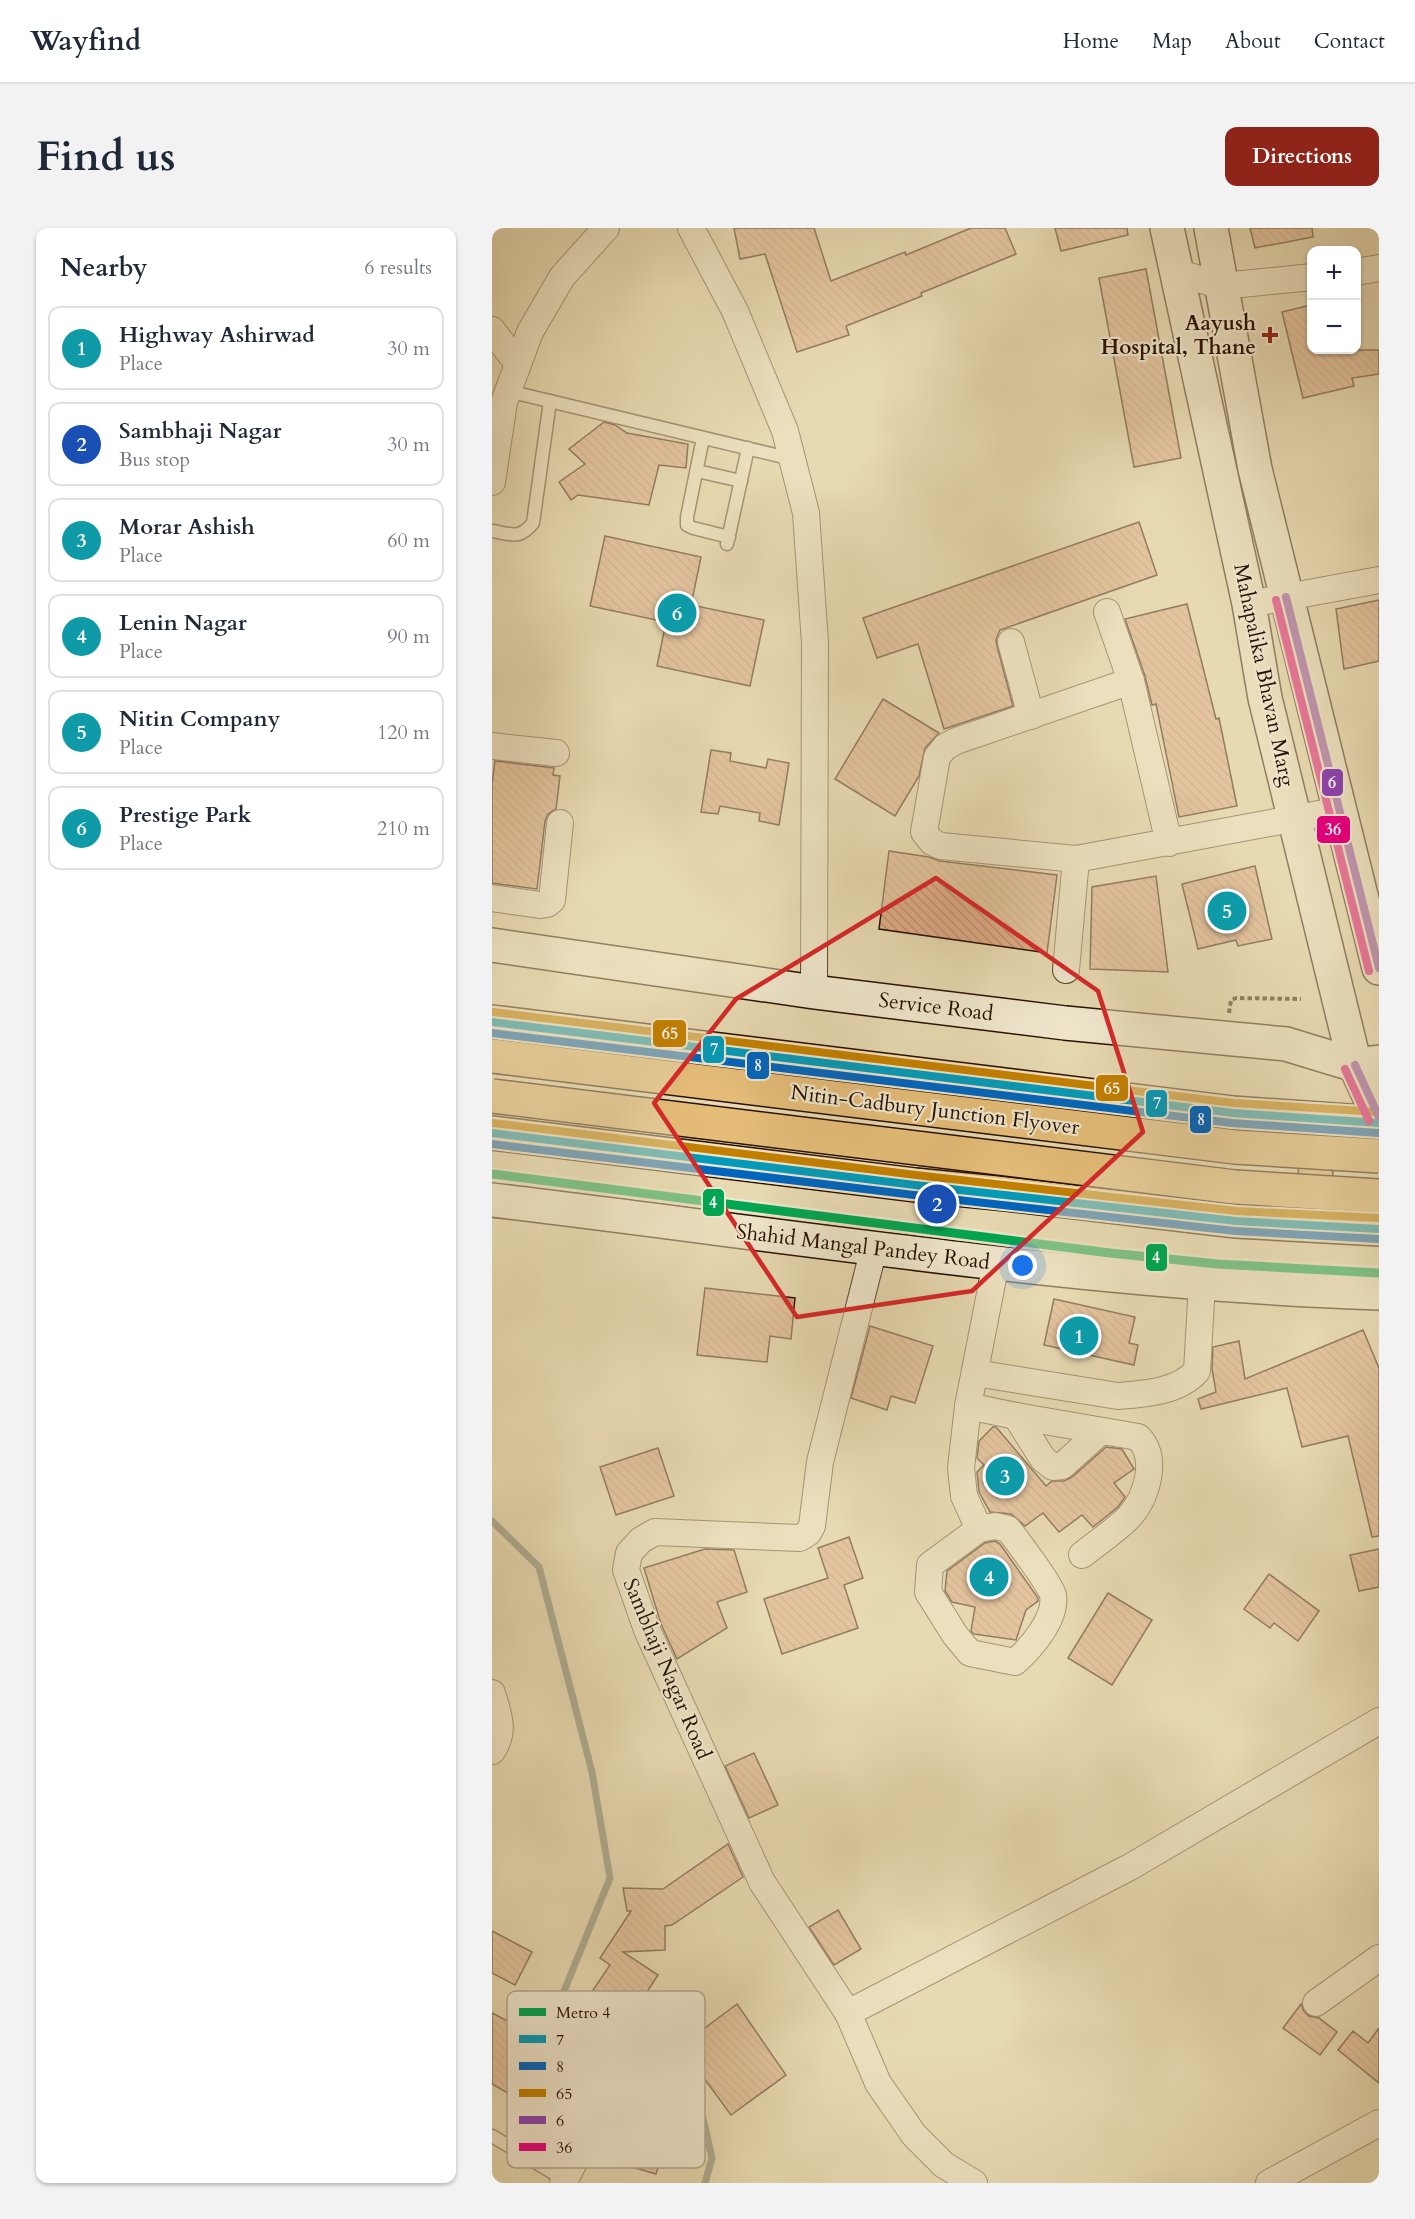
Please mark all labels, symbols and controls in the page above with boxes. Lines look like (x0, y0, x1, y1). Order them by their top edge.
text: Wayfind (30, 22, 141, 60)
text: Home (1063, 27, 1119, 56)
text: Map (1152, 27, 1192, 56)
text: About (1225, 27, 1281, 56)
text: Contact (1314, 27, 1385, 56)
button: Directions (1225, 127, 1379, 186)
text: Find us (36, 128, 176, 185)
map controls (1307, 246, 1361, 354)
button: + (1307, 246, 1361, 300)
text: Nearby (60, 250, 148, 285)
text: 6 results (364, 254, 432, 281)
button: − (1307, 300, 1361, 354)
place label: Aayush Hospital, Thane (1101, 309, 1256, 362)
text: Highway Ashirwad (119, 320, 315, 350)
marker: Aayush Hospital, Thane (1261, 326, 1279, 344)
text: 1 (76, 335, 87, 362)
text: 30 m (387, 335, 430, 362)
text: Place (119, 350, 163, 377)
text: Sambhaji Nagar (119, 416, 282, 446)
text: 2 (76, 431, 87, 458)
text: 30 m (387, 431, 430, 458)
text: Bus stop (119, 446, 190, 473)
text: Morar Ashish (119, 512, 255, 542)
text: 3 (76, 527, 87, 554)
text: 60 m (387, 527, 430, 554)
text: Place (119, 542, 163, 569)
street label: Mahapalika Bhavan Marg (1226, 561, 1302, 789)
pin: 6 (658, 590, 696, 636)
text: Lenin Nagar (119, 608, 247, 638)
text: 4 (76, 623, 87, 650)
text: 90 m (387, 623, 430, 650)
text: Place (119, 638, 163, 665)
text: Nitin Company (119, 704, 280, 734)
text: 5 (76, 719, 87, 746)
text: 120 m (377, 719, 430, 746)
text: Place (119, 734, 163, 761)
line badge: 6 (1321, 768, 1344, 797)
text: 6 (1328, 772, 1336, 794)
text: Prestige Park (119, 800, 251, 830)
text: 6 (76, 815, 87, 842)
text: 210 m (377, 815, 430, 842)
line badge: 36 (1316, 815, 1351, 844)
text: 36 (1325, 819, 1341, 841)
text: Place (119, 830, 163, 857)
pin: 5 (1208, 888, 1246, 934)
street label: Service Road (877, 986, 995, 1028)
line badge: 65 (652, 1019, 687, 1048)
text: 65 (662, 1023, 678, 1045)
line badge: 7 (702, 1035, 725, 1064)
text: 7 (710, 1039, 718, 1061)
line badge: 8 (746, 1051, 770, 1080)
text: 8 (754, 1055, 762, 1077)
line badge: 65 (1095, 1074, 1129, 1102)
street label: Nitin-Cadbury Junction Flyover (789, 1078, 1081, 1142)
text: 65 (1104, 1078, 1120, 1100)
line badge: 7 (1145, 1089, 1168, 1118)
text: 7 (1153, 1093, 1161, 1115)
line badge: 8 (1189, 1105, 1212, 1134)
text: 8 (1197, 1109, 1205, 1131)
pin: 2 (918, 1182, 956, 1226)
line badge: 4 (702, 1188, 725, 1217)
text: 4 (709, 1192, 717, 1214)
street label: Shahid Mangal Pandey Road (735, 1217, 991, 1277)
line badge: 4 (1145, 1243, 1168, 1272)
text: 4 (1152, 1247, 1160, 1269)
your location (1008, 1251, 1037, 1280)
pin: 1 (1060, 1314, 1098, 1358)
pin: 3 (986, 1454, 1024, 1498)
pin: 4 (970, 1554, 1008, 1600)
street label: Sambhaji Nagar Road (616, 1574, 718, 1764)
legend (507, 1991, 705, 2168)
text: Metro 4 (556, 2002, 610, 2024)
text: 7 (556, 2029, 564, 2051)
text: 8 (556, 2056, 564, 2078)
text: 65 (556, 2083, 572, 2105)
text: 6 (556, 2110, 564, 2132)
text: 36 (556, 2137, 572, 2159)

